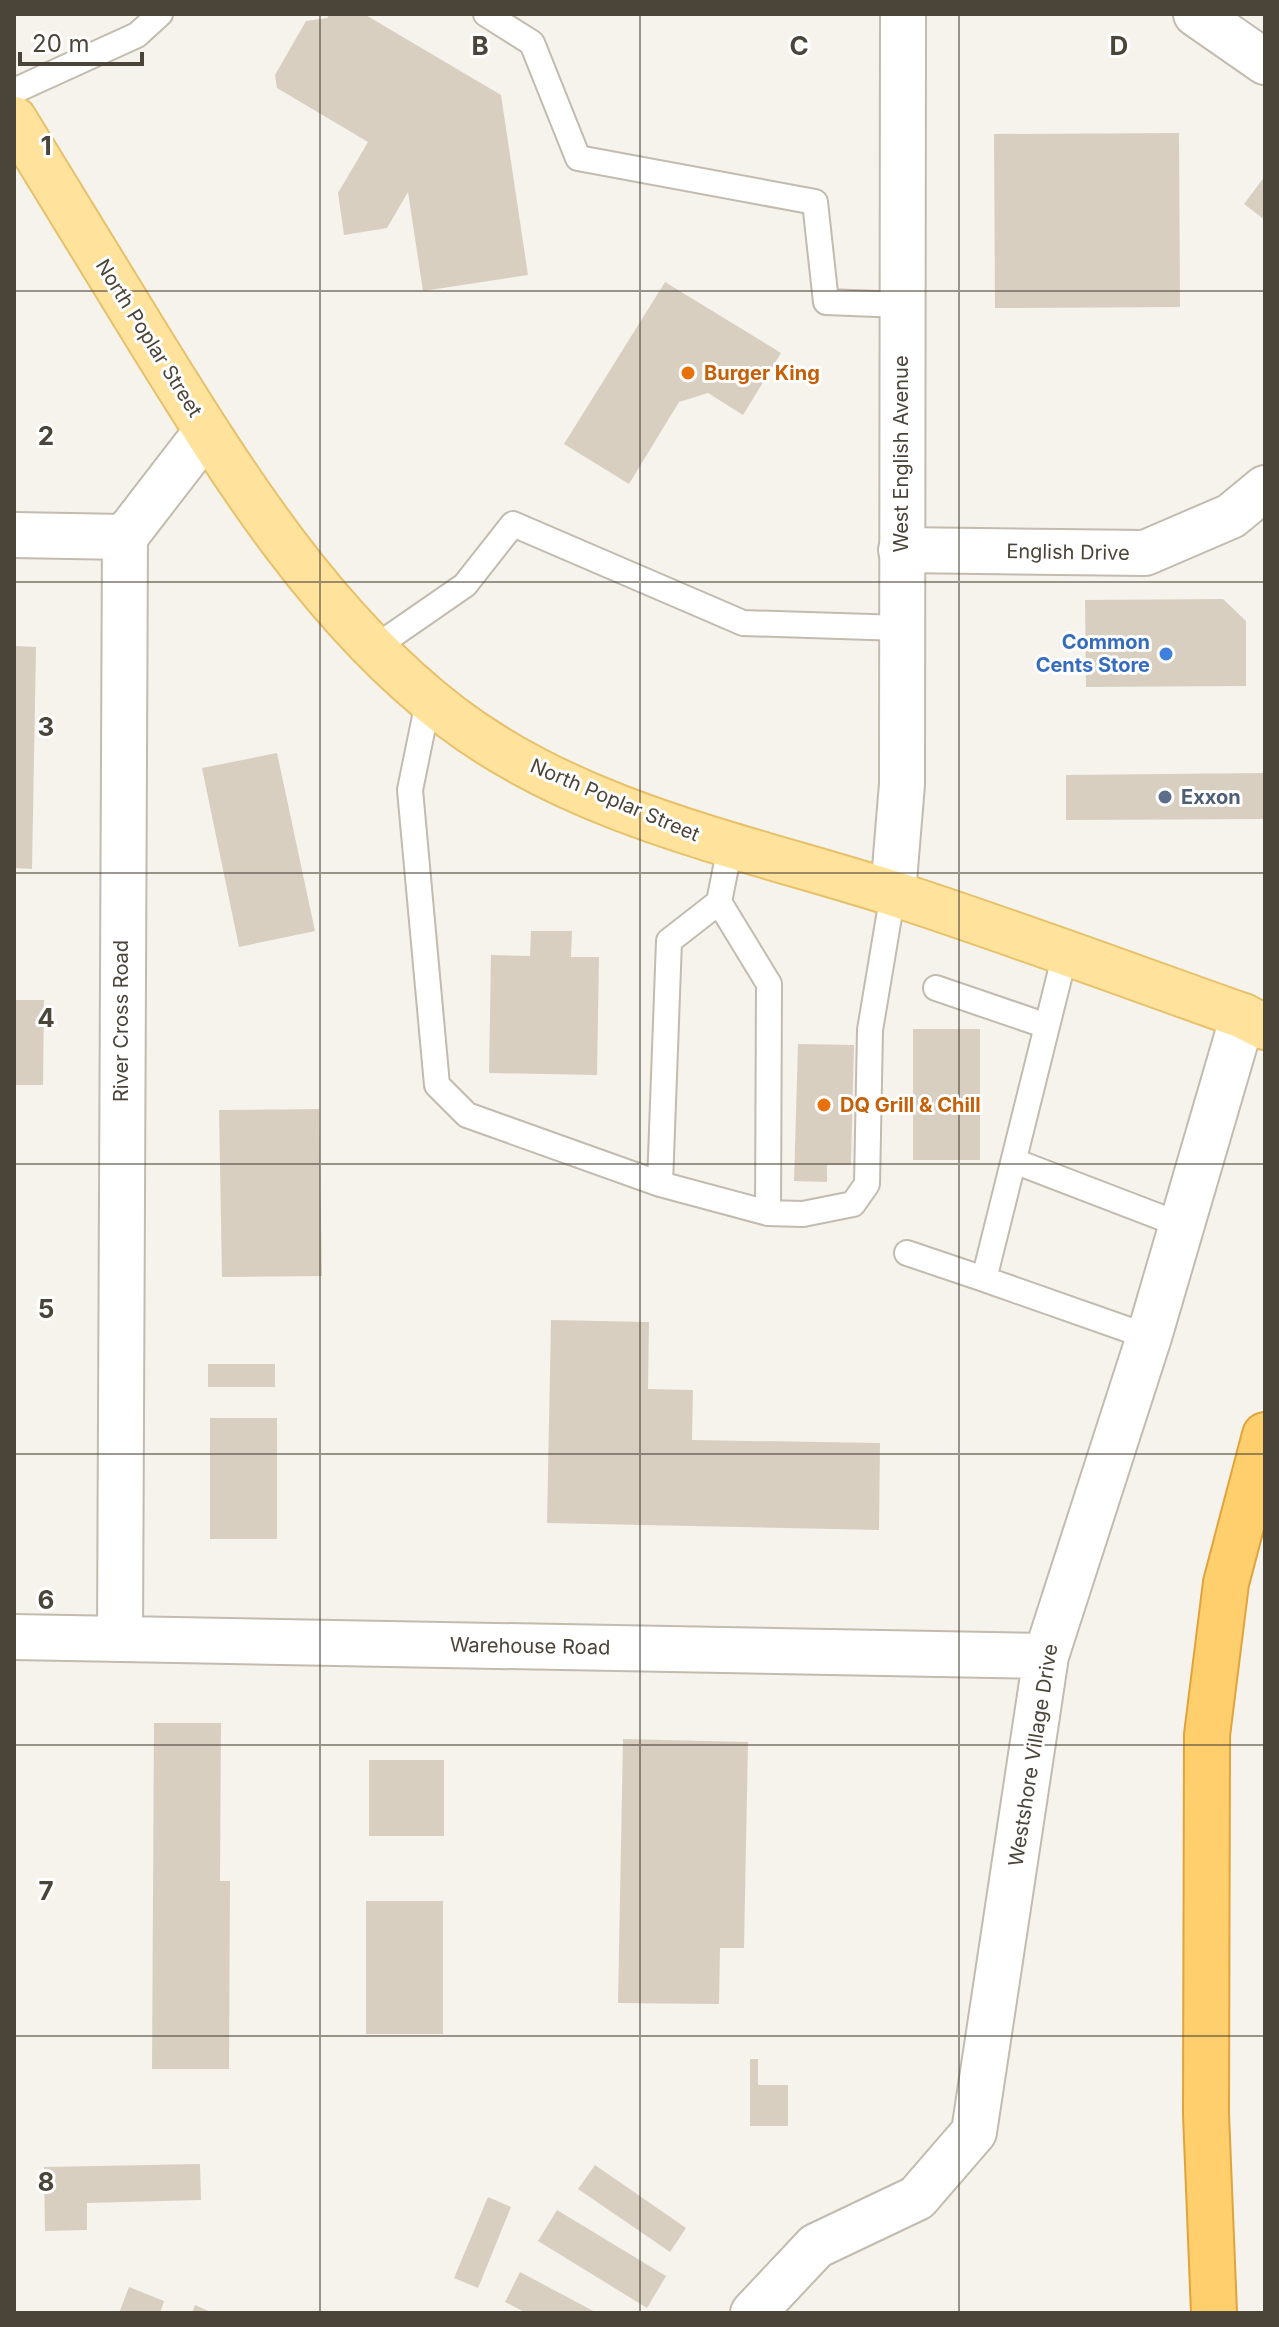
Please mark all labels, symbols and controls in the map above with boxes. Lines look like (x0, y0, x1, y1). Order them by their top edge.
scale bar (20, 16, 142, 66)
text: 20 m (32, 29, 90, 58)
text: B (471, 30, 489, 61)
text: C (789, 30, 809, 61)
text: D (1110, 30, 1128, 61)
text: 1 (40, 130, 52, 161)
street label: North Poplar Street (91, 255, 207, 422)
street label: West English Avenue (889, 355, 913, 553)
place label: Burger King (704, 361, 820, 385)
marker: Burger King (679, 364, 697, 382)
text: 2 (38, 420, 54, 451)
street label: English Drive (1006, 539, 1130, 565)
place label: Common Cents Store (1036, 630, 1150, 677)
marker: Common Cents Store (1157, 645, 1175, 663)
text: 3 (38, 711, 54, 742)
street label: North Poplar Street (527, 754, 704, 847)
place label: Exxon (1181, 785, 1241, 809)
marker: Exxon (1156, 788, 1174, 806)
street label: River Cross Road (109, 940, 133, 1102)
text: 4 (37, 1002, 55, 1033)
place label: DQ Grill & Chill (840, 1093, 981, 1117)
marker: DQ Grill & Chill (815, 1096, 833, 1114)
text: 5 (38, 1293, 54, 1324)
text: 6 (38, 1584, 54, 1615)
street label: Warehouse Road (450, 1633, 610, 1659)
street label: Westshore Village Drive (1004, 1642, 1062, 1868)
text: 7 (38, 1875, 54, 1906)
text: 8 (38, 2166, 54, 2197)

